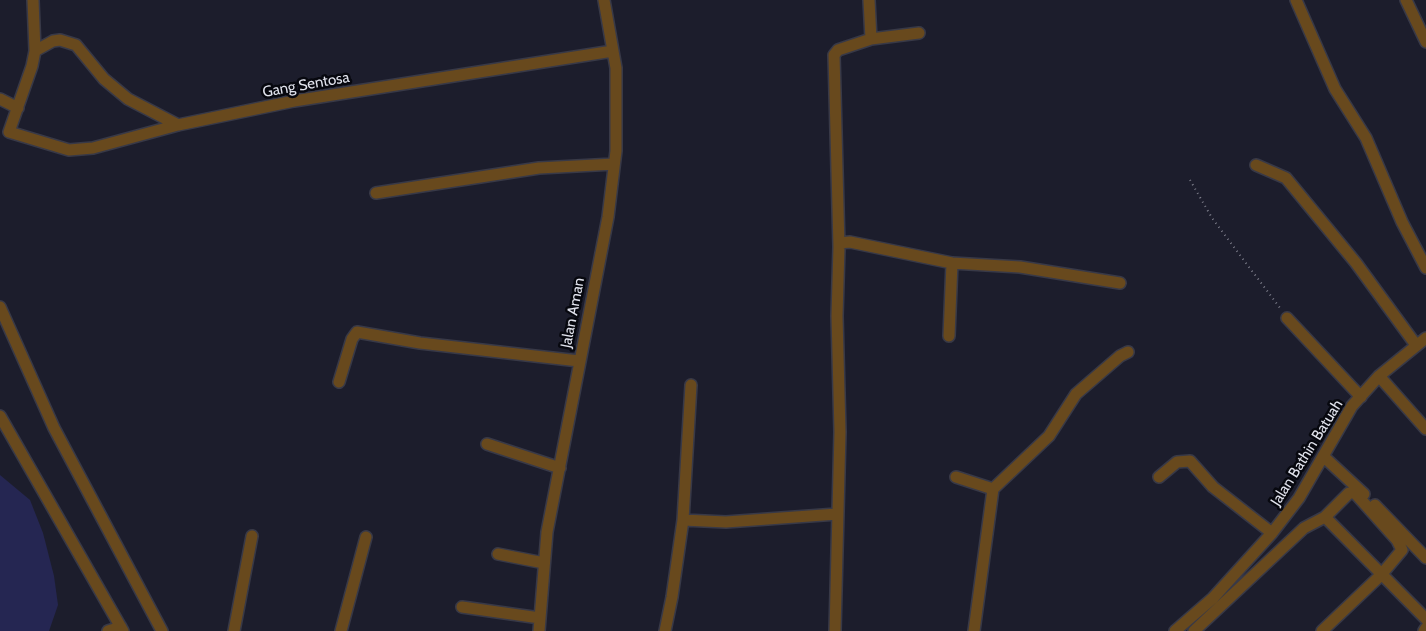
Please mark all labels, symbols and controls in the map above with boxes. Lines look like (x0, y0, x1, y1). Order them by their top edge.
street label: Gang Sentosa (261, 69, 351, 101)
street label: Jalan Aman (557, 276, 589, 350)
street label: Jalan Bathin Batuah (1267, 397, 1347, 509)

